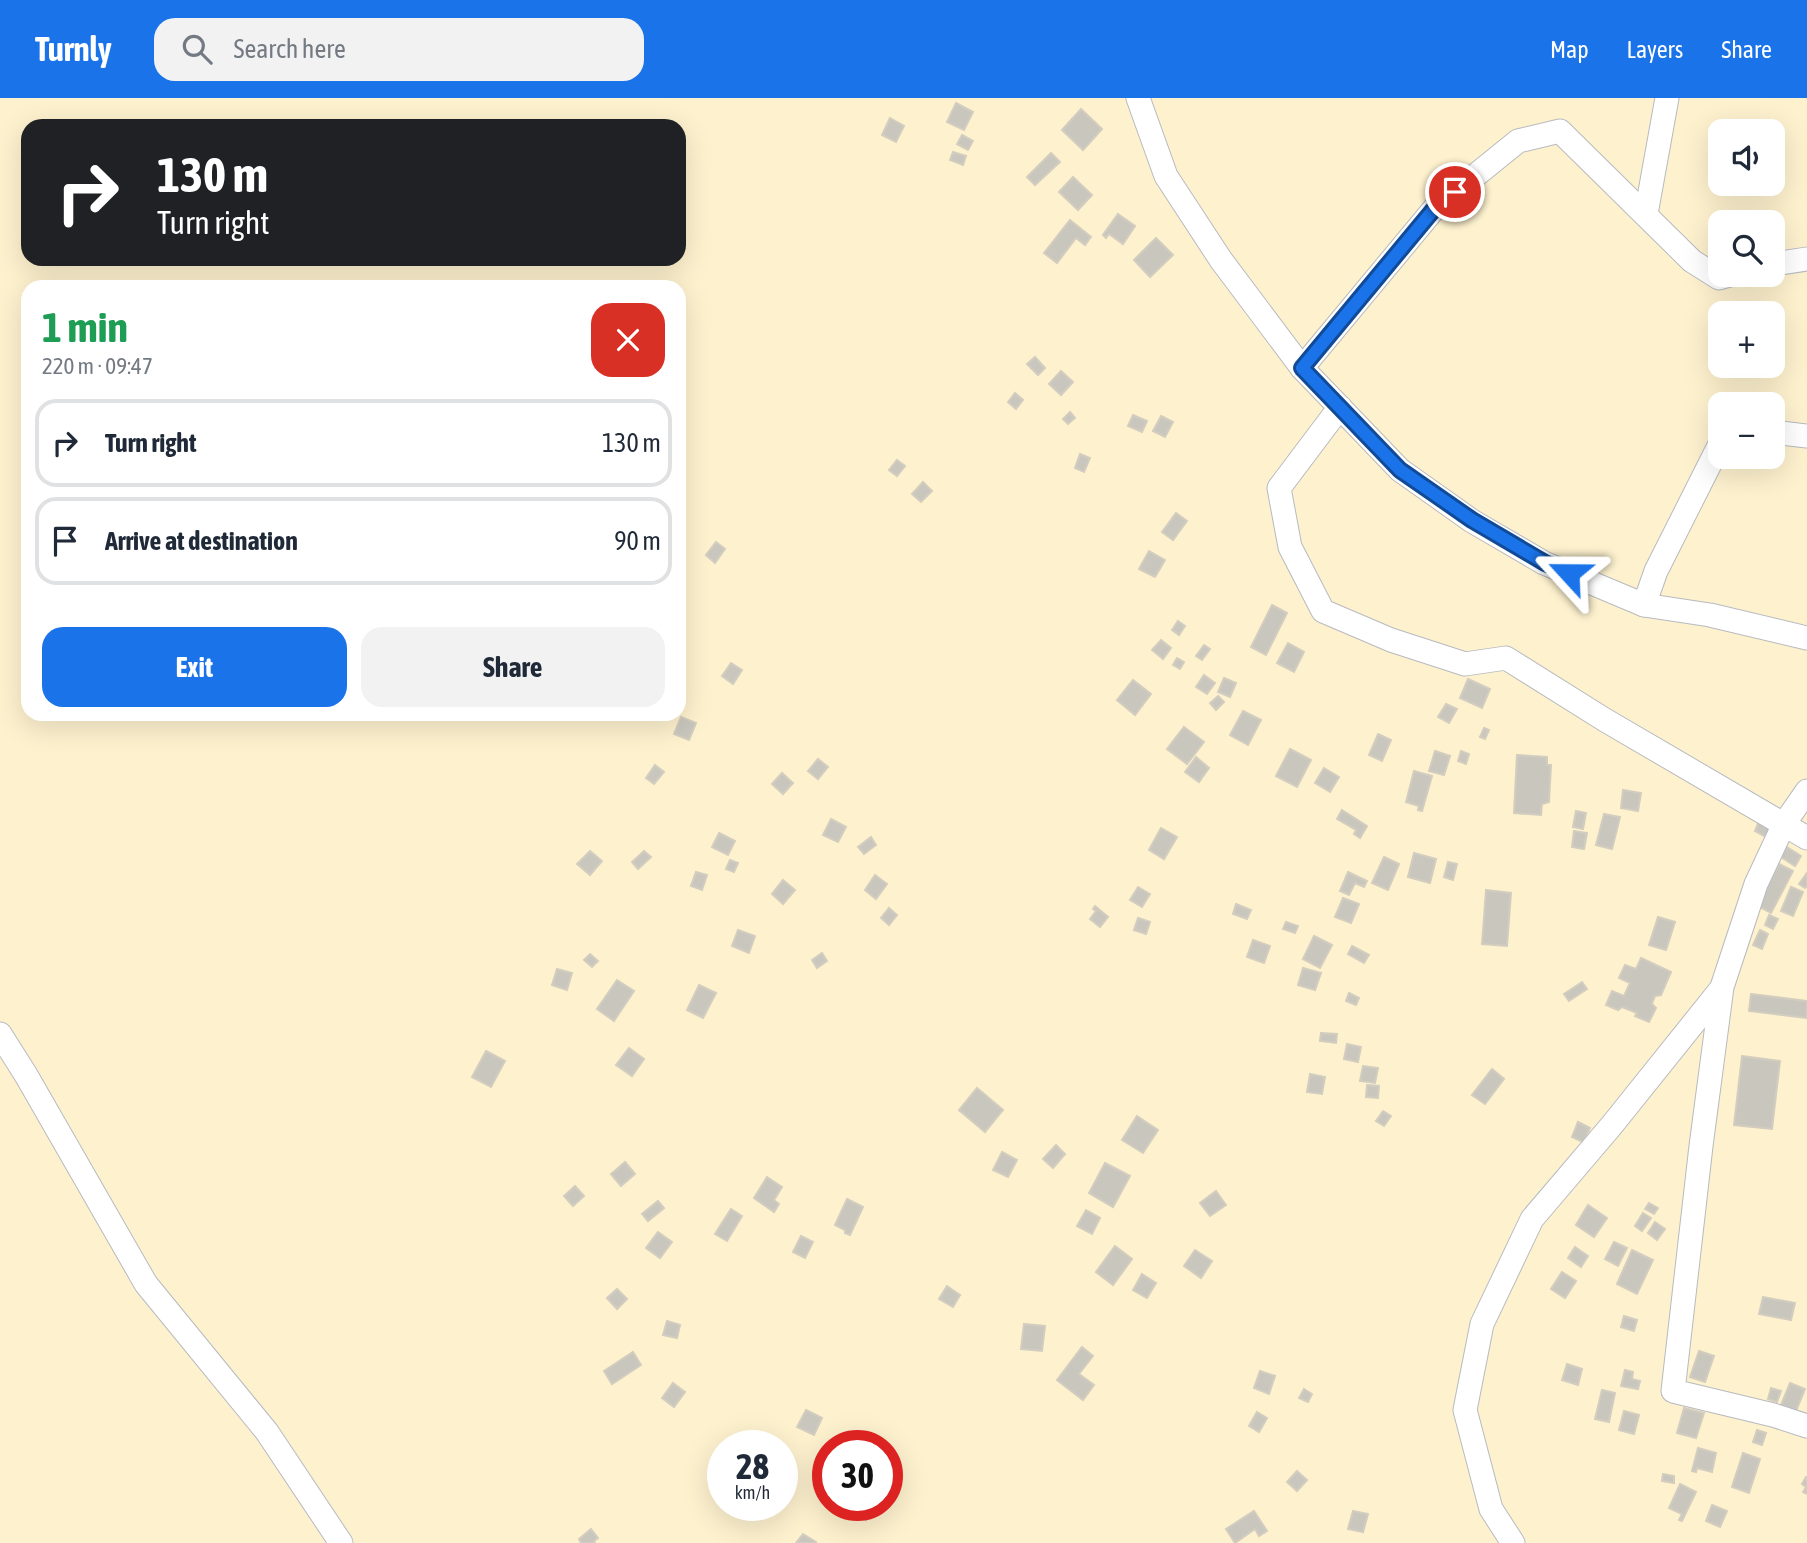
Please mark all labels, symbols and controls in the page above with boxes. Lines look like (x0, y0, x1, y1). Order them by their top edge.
search box (154, 18, 644, 81)
text: Turnly (35, 30, 112, 68)
icon: search (178, 30, 216, 68)
text: Search here (234, 34, 346, 64)
text: Map (1550, 36, 1589, 63)
text: Layers (1627, 36, 1683, 63)
text: Share (1721, 36, 1772, 63)
map controls (1708, 119, 1785, 469)
button: sound (1708, 119, 1785, 196)
text: 130 m (157, 146, 268, 202)
icon: right (42, 147, 133, 238)
pin (1425, 162, 1485, 222)
icon: arrive (1436, 173, 1474, 211)
text: Turn right (157, 204, 270, 241)
button: search (1708, 210, 1785, 287)
button: + (1708, 301, 1785, 378)
text: 1 min (42, 303, 128, 351)
button: close (591, 303, 665, 377)
text: 220 m · 09:47 (42, 353, 153, 379)
button: − (1708, 392, 1785, 469)
icon: right (46, 424, 84, 462)
text: Turn right (105, 428, 196, 458)
text: 130 m (602, 428, 661, 458)
icon: arrive (46, 522, 84, 560)
text: Arrive at destination (105, 526, 298, 556)
text: 90 m (614, 526, 661, 556)
position arrow (1532, 536, 1606, 610)
button: Exit (42, 627, 347, 707)
button: Share (361, 627, 665, 707)
speed limit sign: 30 (812, 1430, 903, 1521)
text: 28 (736, 1446, 769, 1486)
text: km/h (735, 1482, 770, 1503)

